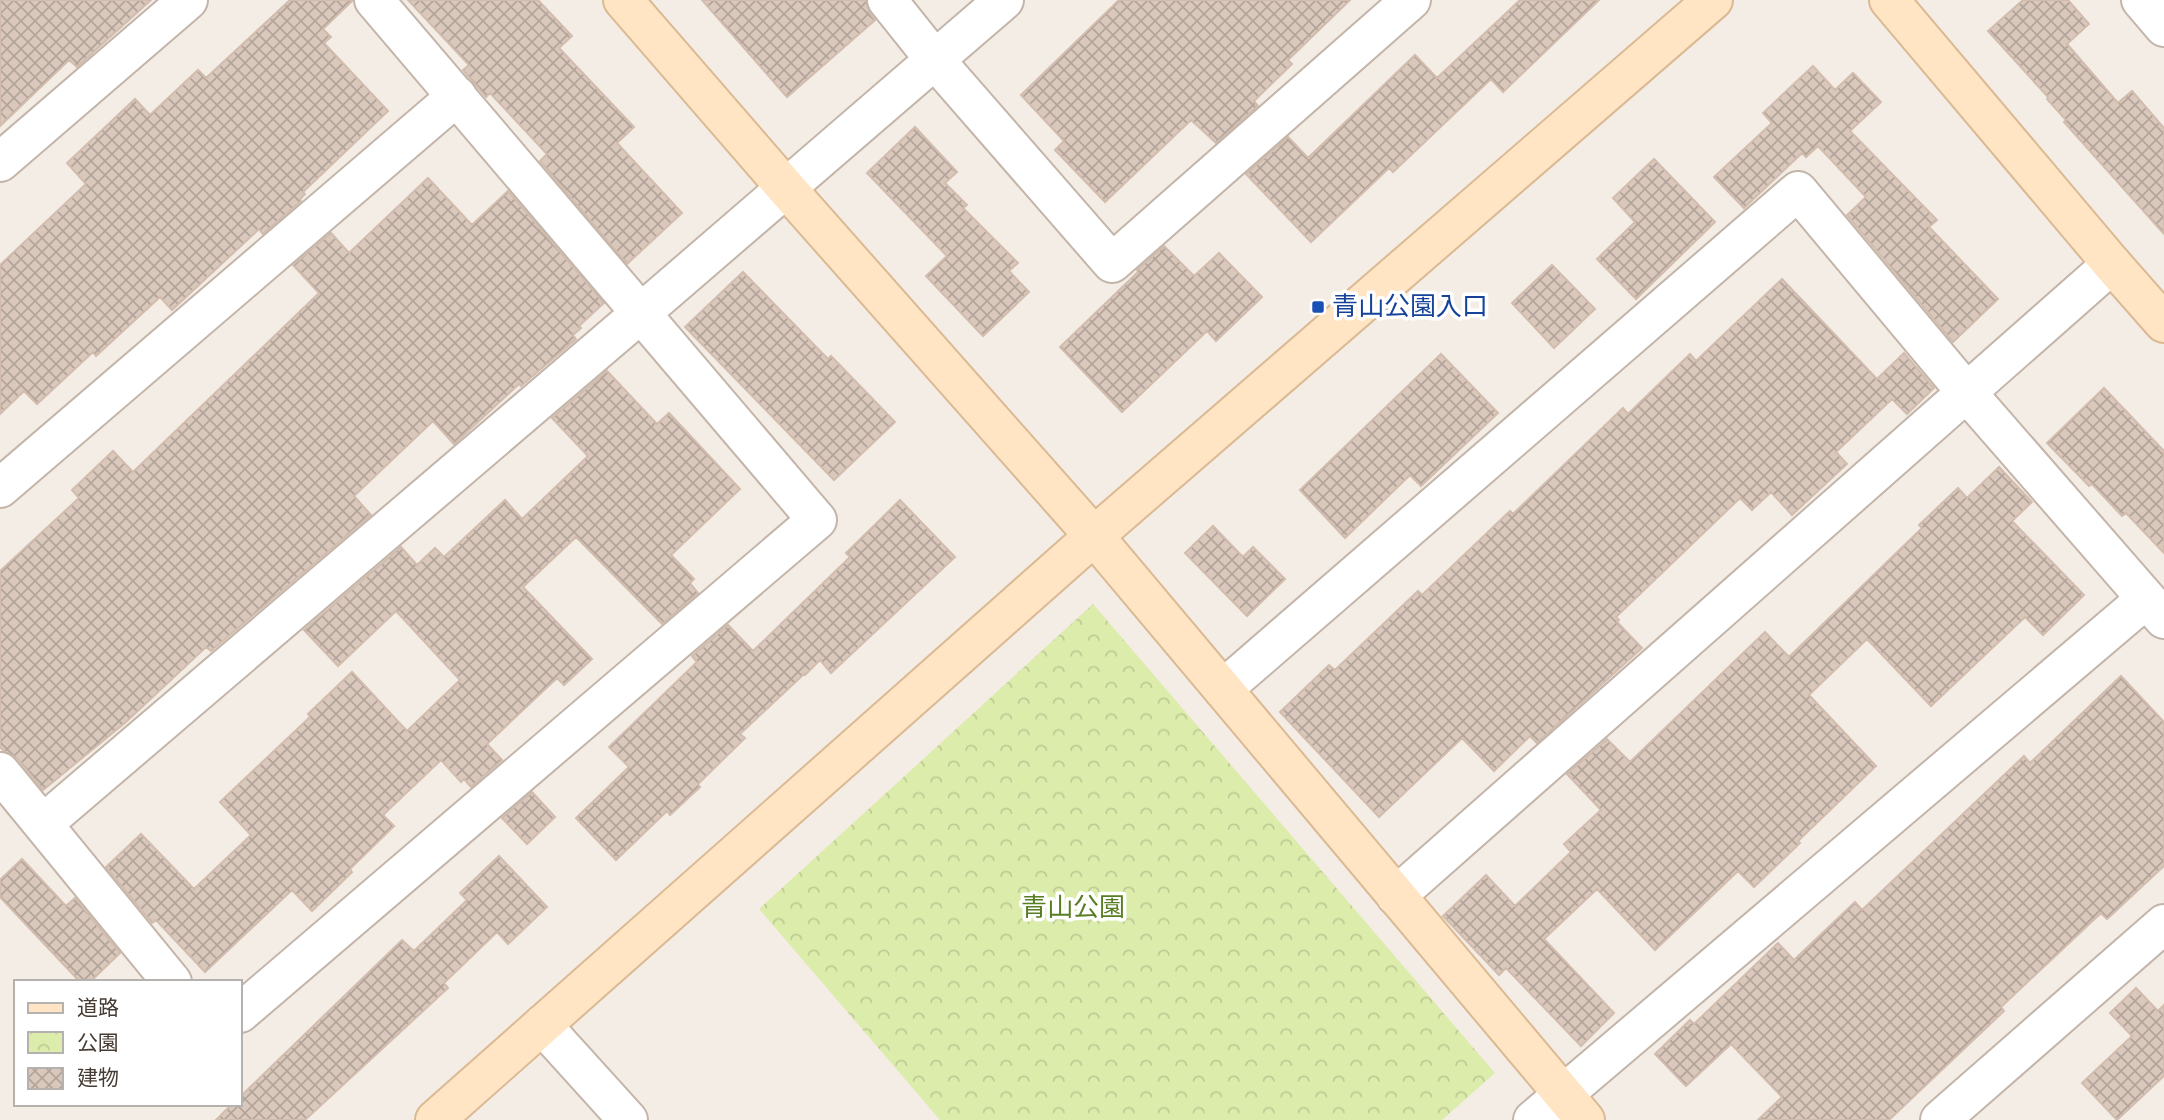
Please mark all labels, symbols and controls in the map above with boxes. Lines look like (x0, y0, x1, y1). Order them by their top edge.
place label: 青山公園入口 (1332, 292, 1488, 323)
marker: 青山公園入口 (1310, 299, 1326, 315)
park label: 青山公園 (1021, 893, 1125, 924)
legend (14, 980, 242, 1106)
text: 道路 (77, 996, 119, 1021)
text: 公園 (77, 1031, 119, 1056)
text: 建物 (77, 1066, 119, 1091)

